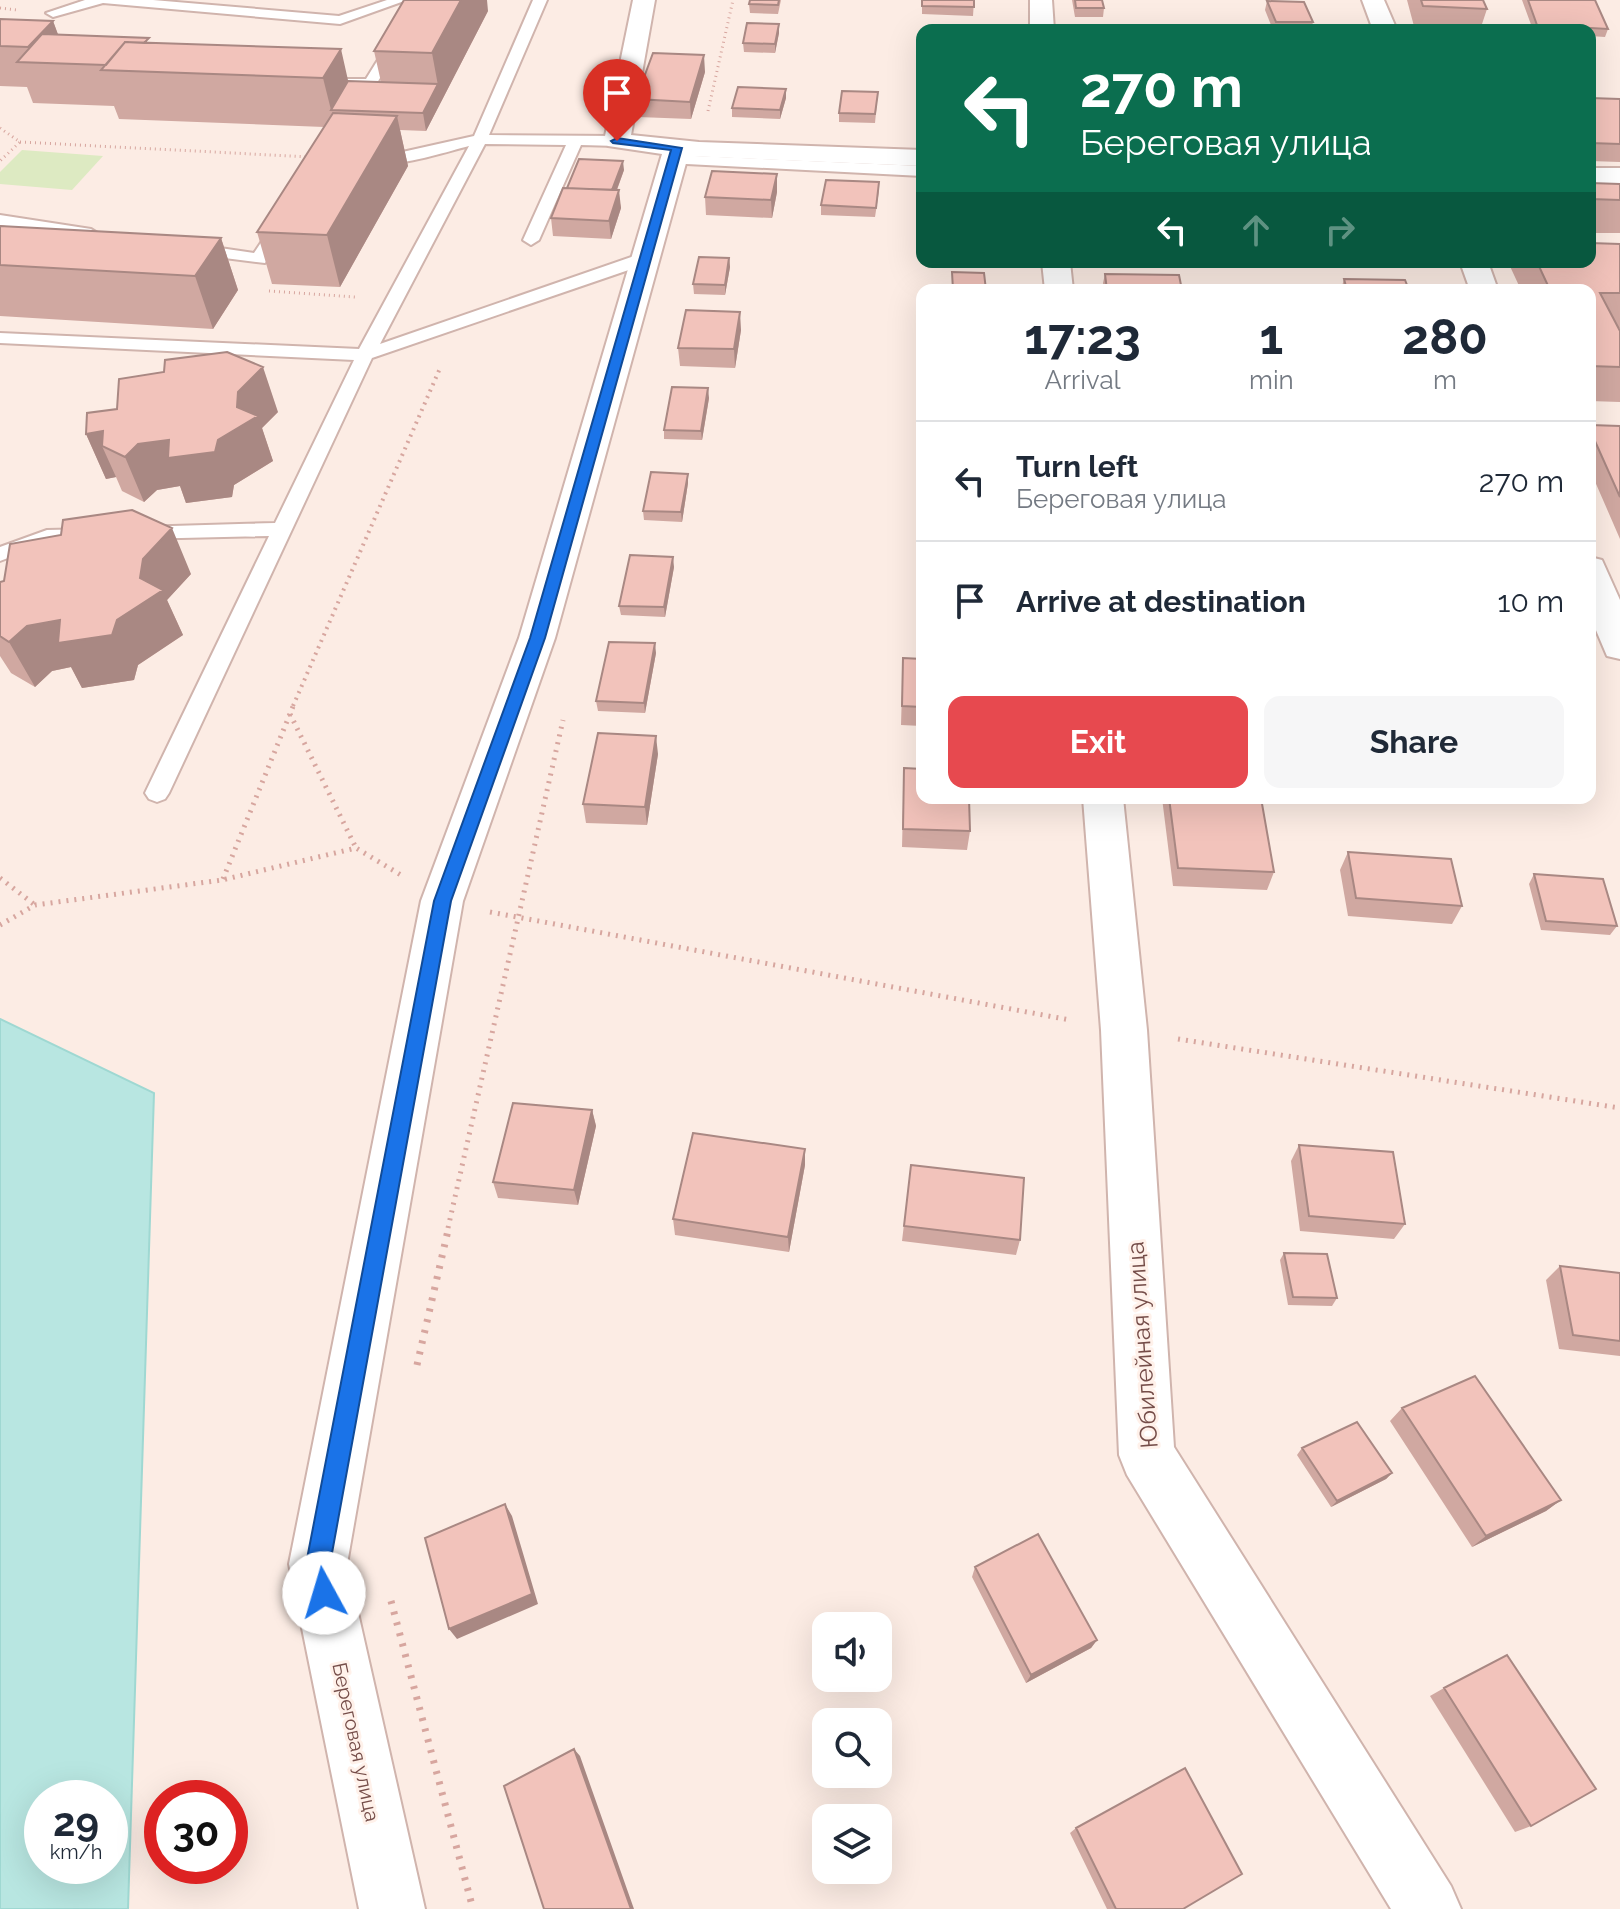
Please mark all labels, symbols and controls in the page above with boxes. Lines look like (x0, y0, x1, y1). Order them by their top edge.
text: 270 m (1080, 54, 1243, 120)
icon: left (948, 56, 1052, 160)
pin (583, 59, 651, 141)
icon: arrive (595, 71, 639, 115)
text: Береговая улица (1080, 121, 1372, 163)
icon: left (1150, 208, 1194, 252)
icon: ahead (1234, 208, 1278, 252)
icon: right (1318, 208, 1362, 252)
text: 17:23 (1024, 309, 1141, 365)
text: 1 (1260, 309, 1283, 365)
text: 280 (1402, 309, 1488, 365)
text: Arrival (1044, 365, 1121, 395)
text: min (1249, 365, 1294, 395)
text: m (1433, 365, 1457, 395)
text: Turn left (1016, 449, 1138, 484)
icon: left (948, 459, 992, 503)
text: 270 m (1479, 464, 1564, 499)
text: Береговая улица (1016, 484, 1227, 514)
icon: arrive (948, 579, 992, 623)
text: Arrive at destination (1016, 584, 1306, 619)
text: 10 m (1498, 584, 1564, 619)
button: Exit (948, 696, 1248, 788)
button: Share (1264, 696, 1564, 788)
street label: Юбилейная улица (1120, 1241, 1164, 1449)
position arrow (282, 1551, 366, 1635)
map controls (812, 1612, 892, 1884)
button: sound (812, 1612, 892, 1692)
street label: Береговая улица (327, 1660, 385, 1824)
button: search (812, 1708, 892, 1788)
speed limit sign: 30 (144, 1780, 248, 1884)
text: 29 (53, 1798, 99, 1845)
button: layers (812, 1804, 892, 1884)
text: km/h (50, 1840, 102, 1864)

